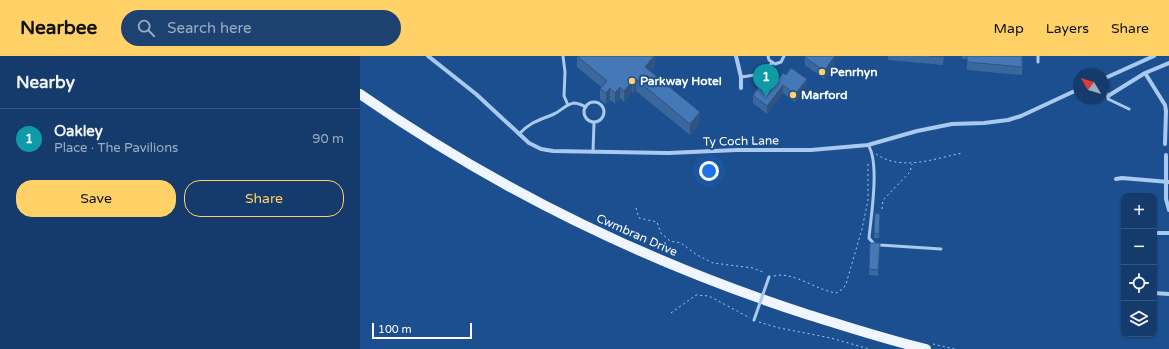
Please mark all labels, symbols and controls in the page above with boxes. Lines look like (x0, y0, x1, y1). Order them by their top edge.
search box (121, 10, 401, 46)
text: Nearbee (20, 17, 97, 39)
icon: search (135, 17, 157, 39)
text: Search here (167, 19, 252, 37)
text: Map (994, 20, 1024, 37)
text: Layers (1046, 20, 1089, 37)
text: Share (1111, 20, 1149, 37)
pin: 1 (753, 64, 779, 97)
place label: Penrhyn (830, 65, 878, 80)
marker: Penrhyn (817, 67, 827, 77)
north arrow (1073, 68, 1109, 104)
text: Nearby (16, 72, 75, 93)
place label: Parkway Hotel (640, 74, 722, 89)
marker: Parkway Hotel (627, 76, 637, 86)
place label: Marford (801, 88, 847, 102)
marker: Marford (788, 90, 798, 100)
text: Oakley (54, 122, 103, 140)
text: 1 (25, 131, 33, 147)
text: 90 m (312, 131, 344, 147)
street label: Ty Coch Lane (703, 133, 779, 149)
text: Place · The Pavilions (54, 140, 178, 156)
your location (699, 161, 719, 181)
button: Save (16, 180, 176, 217)
button: Share (184, 180, 344, 217)
map controls (1121, 193, 1157, 337)
button: + (1121, 193, 1157, 229)
street label: Cwmbran Drive (594, 211, 680, 259)
button: − (1121, 229, 1157, 265)
button: locate (1121, 265, 1157, 301)
button: layers (1121, 301, 1157, 337)
scale bar (372, 321, 472, 340)
text: 100 m (378, 323, 412, 336)

